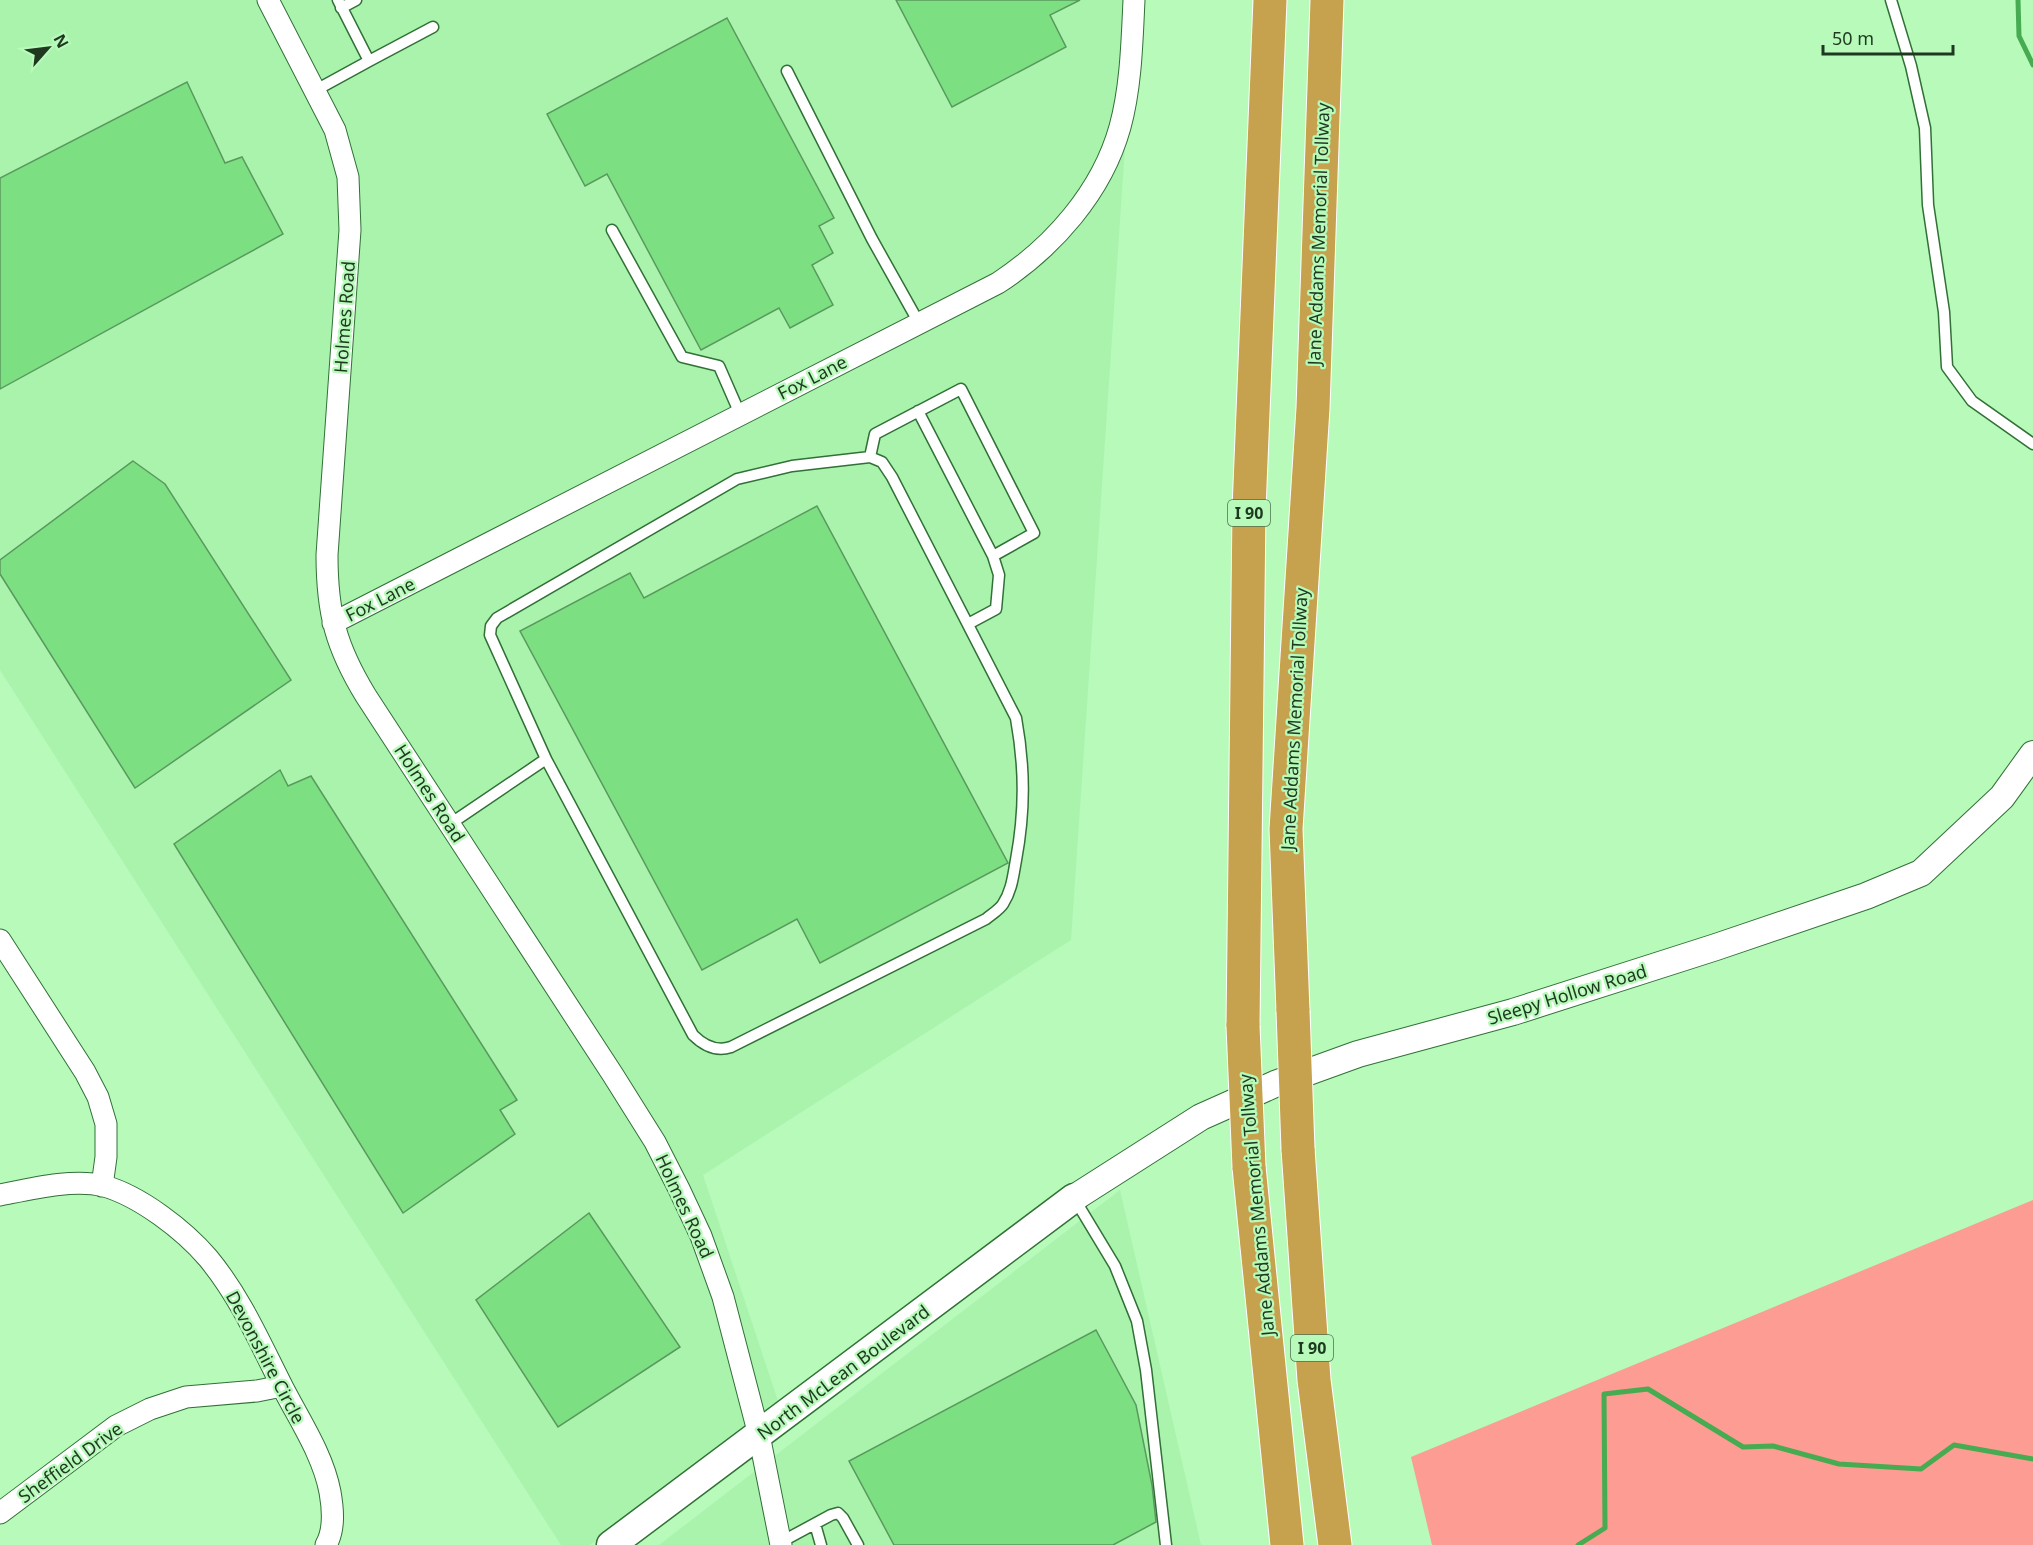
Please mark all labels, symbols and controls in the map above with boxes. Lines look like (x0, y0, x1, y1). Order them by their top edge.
north arrow (18, 18, 78, 78)
scale bar (1823, 18, 1954, 56)
text: 50 m (1832, 26, 1874, 50)
text: N (48, 30, 74, 52)
street label: Jane Addams Memorial Tollway (1301, 101, 1335, 368)
street label: Holmes Road (328, 260, 360, 374)
street label: Fox Lane (773, 349, 851, 405)
road number: I 90 (1228, 500, 1270, 526)
street label: Fox Lane (341, 571, 419, 627)
street label: Jane Addams Memorial Tollway (1275, 586, 1313, 853)
street label: Holmes Road (389, 739, 471, 847)
street label: Sleepy Hollow Road (1484, 958, 1650, 1030)
street label: Jane Addams Memorial Tollway (1233, 1072, 1280, 1339)
street label: Holmes Road (650, 1150, 720, 1262)
street label: Devonshire Circle (221, 1287, 311, 1427)
street label: North McLean Boulevard (752, 1299, 934, 1445)
road number: I 90 (1291, 1335, 1333, 1361)
street label: Sheffield Drive (13, 1416, 127, 1508)

